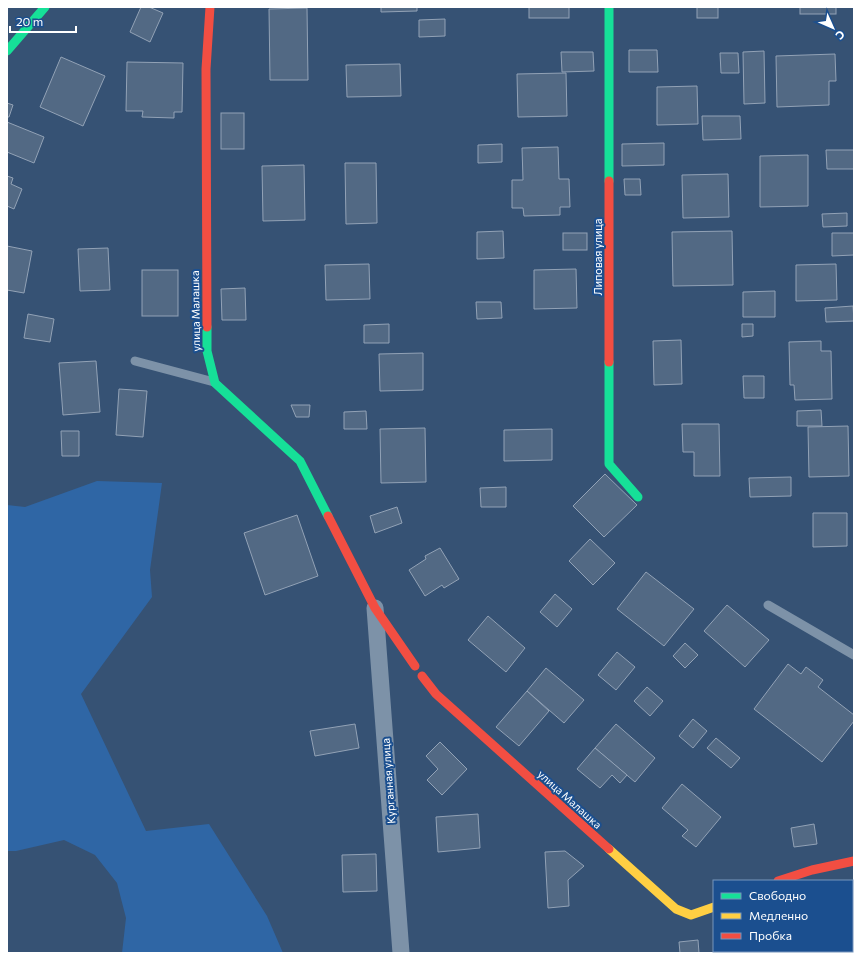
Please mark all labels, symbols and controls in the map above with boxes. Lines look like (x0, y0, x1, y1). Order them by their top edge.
scale bar (10, 8, 76, 34)
north arrow (813, 8, 853, 48)
text: 20 m (16, 14, 43, 28)
text: С (833, 28, 848, 43)
street label: Липовая улица (591, 219, 604, 295)
street label: улица Малашка (188, 270, 202, 352)
street label: Курганная улица (379, 738, 397, 824)
street label: улица Малашка (536, 767, 604, 831)
legend (713, 880, 853, 952)
text: Свободно (749, 888, 806, 902)
text: Медленно (749, 908, 808, 922)
text: Пробка (749, 928, 792, 942)

